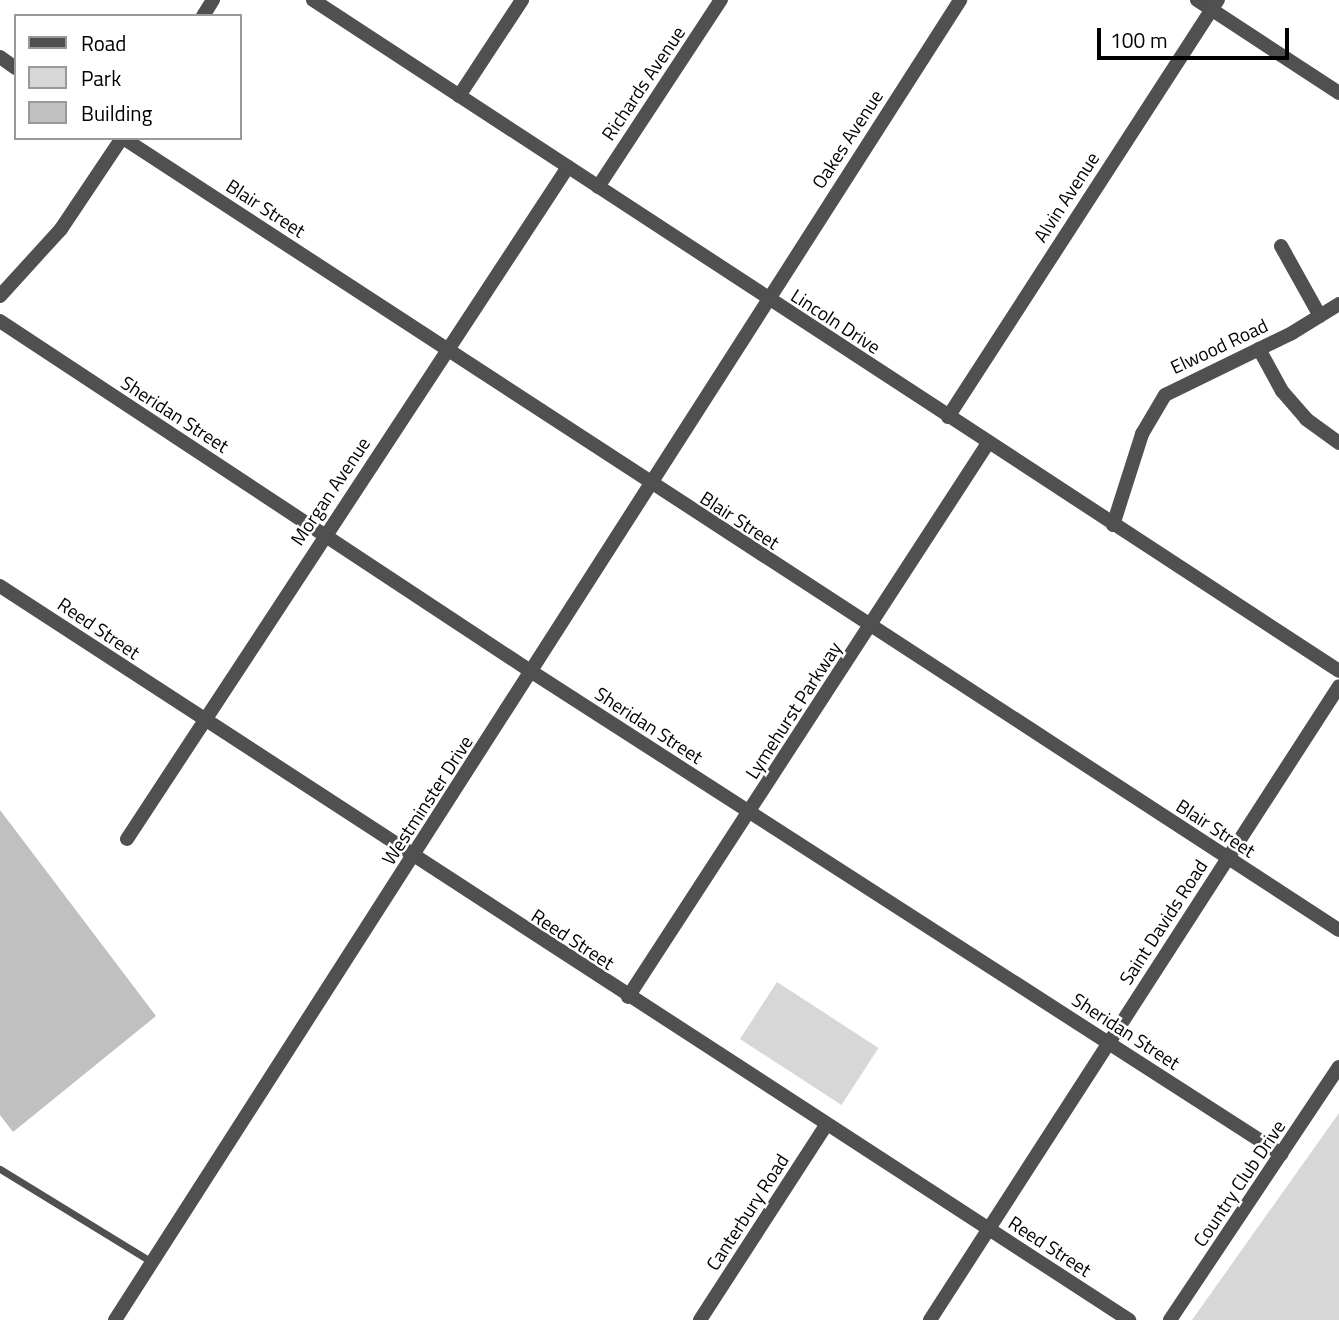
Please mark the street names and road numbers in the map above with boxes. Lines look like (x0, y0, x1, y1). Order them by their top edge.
street label: Richards Avenue (596, 22, 690, 144)
street label: Oakes Avenue (807, 85, 887, 193)
street label: Alvin Avenue (1028, 148, 1104, 246)
street label: Blair Street (222, 174, 310, 242)
street label: Lincoln Drive (787, 284, 885, 358)
street label: Elwood Road (1167, 314, 1271, 378)
street label: Sheridan Street (117, 371, 233, 457)
street label: Morgan Avenue (285, 433, 375, 549)
street label: Blair Street (696, 486, 784, 554)
street label: Reed Street (54, 592, 144, 664)
street label: Lymehurst Parkway (740, 637, 846, 783)
street label: Sheridan Street (591, 682, 707, 768)
street label: Westminster Drive (377, 731, 477, 869)
street label: Blair Street (1172, 794, 1260, 862)
street label: Saint Davids Road (1114, 855, 1212, 989)
street label: Reed Street (527, 904, 619, 974)
street label: Sheridan Street (1068, 988, 1184, 1074)
street label: Country Club Drive (1188, 1115, 1290, 1251)
street label: Canterbury Road (701, 1150, 793, 1274)
street label: Reed Street (1004, 1211, 1096, 1281)

